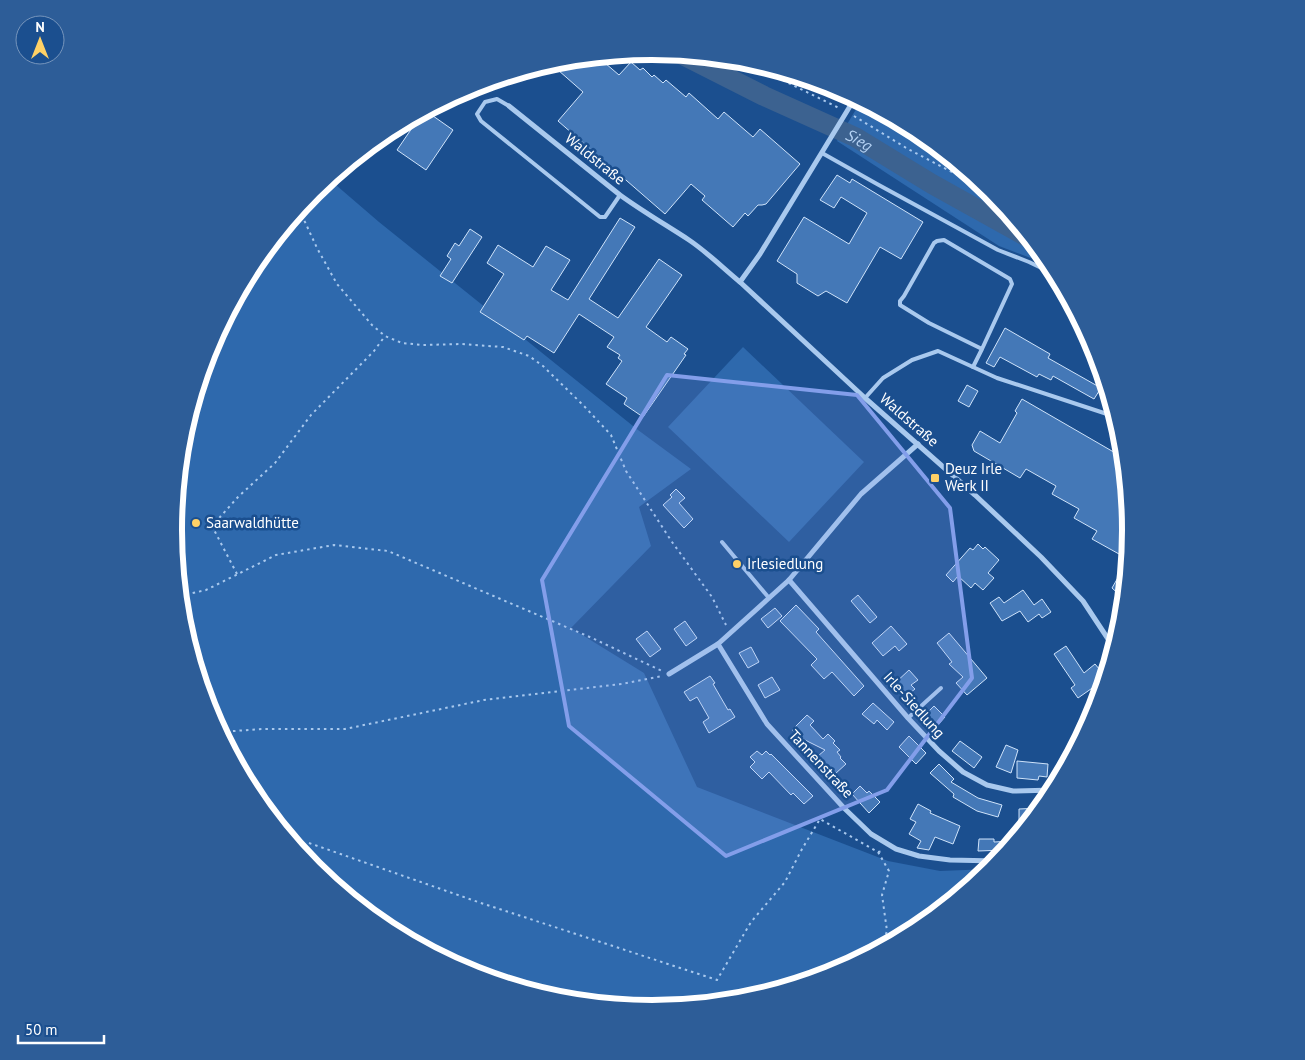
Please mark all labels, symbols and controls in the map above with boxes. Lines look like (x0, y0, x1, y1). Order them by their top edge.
north arrow (15, 15, 65, 65)
text: N (35, 18, 45, 36)
water label: Sieg (843, 124, 876, 155)
street label: Waldstraße (561, 129, 629, 189)
street label: Waldstraße (876, 389, 943, 450)
place label: Deuz Irle Werk II (945, 459, 1002, 495)
marker: Deuz Irle Werk II (929, 472, 941, 484)
place label: Saarwaldhütte (206, 513, 299, 532)
marker: Saarwaldhütte (190, 517, 202, 529)
place label: Irlesiedlung (747, 554, 823, 573)
marker: Irlesiedlung (731, 558, 743, 570)
street label: Irle-Siedlung (879, 667, 949, 742)
street label: Tannenstraße (785, 725, 858, 802)
scale bar (18, 1012, 104, 1044)
text: 50 m (25, 1020, 58, 1039)

